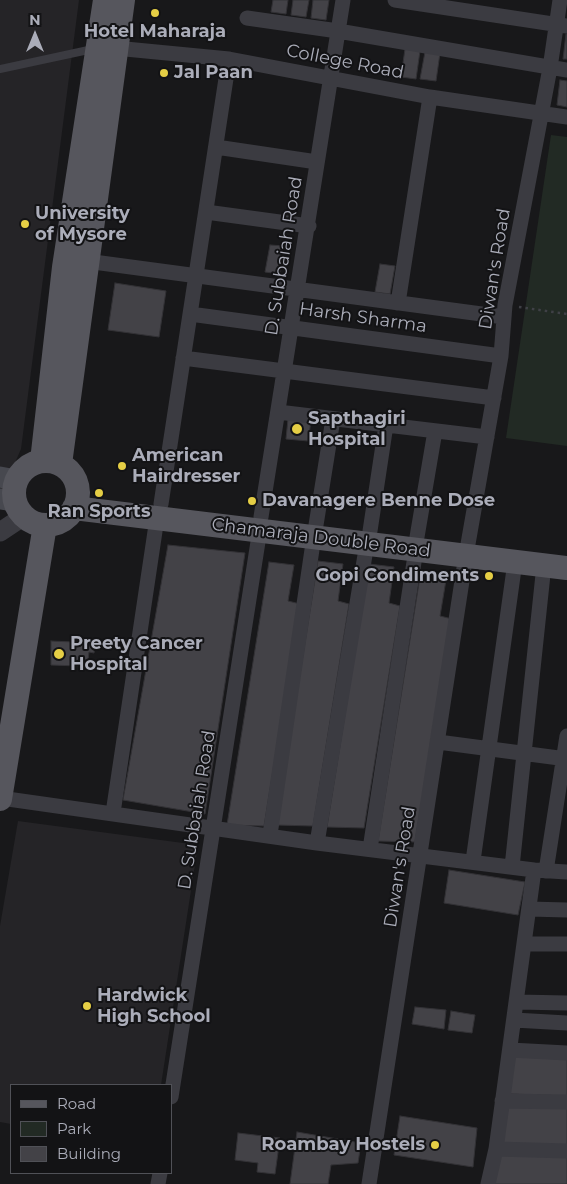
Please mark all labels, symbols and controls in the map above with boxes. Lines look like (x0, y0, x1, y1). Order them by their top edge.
marker: Hotel Maharaja (149, 7, 161, 19)
north arrow (10, 10, 60, 60)
text: N (29, 11, 41, 29)
place label: Hotel Maharaja (84, 21, 226, 43)
street label: College Road (284, 40, 406, 84)
place label: Jal Paan (174, 62, 253, 84)
marker: Jal Paan (158, 67, 170, 79)
street label: D. Subbaiah Road (261, 175, 307, 337)
place label: University of Mysore (35, 203, 130, 245)
street label: Diwan's Road (475, 207, 515, 331)
marker: University of Mysore (19, 218, 31, 230)
street label: Harsh Sharma (298, 298, 428, 338)
place label: Sapthagiri Hospital (308, 408, 406, 450)
marker: Sapthagiri Hospital (290, 422, 304, 436)
place label: American Hairdresser (132, 445, 240, 488)
marker: American Hairdresser (116, 460, 128, 472)
marker: Ran Sports (93, 487, 105, 499)
place label: Davanagere Benne Dose (262, 490, 495, 512)
marker: Davanagere Benne Dose (246, 495, 258, 507)
place label: Ran Sports (48, 501, 150, 523)
street label: Chamaraja Double Road (210, 514, 432, 562)
place label: Gopi Condiments (315, 565, 479, 587)
marker: Gopi Condiments (483, 570, 495, 582)
place label: Preety Cancer Hospital (70, 633, 203, 676)
marker: Preety Cancer Hospital (52, 647, 66, 661)
street label: D. Subbaiah Road (174, 729, 220, 891)
street label: Diwan's Road (380, 805, 420, 929)
place label: Hardwick High School (97, 985, 211, 1028)
marker: Hardwick High School (81, 1000, 93, 1012)
legend (10, 1084, 172, 1174)
text: Road (57, 1094, 96, 1113)
text: Park (57, 1119, 91, 1138)
place label: Roambay Hostels (261, 1134, 425, 1156)
marker: Roambay Hostels (429, 1139, 441, 1151)
text: Building (57, 1144, 121, 1163)

